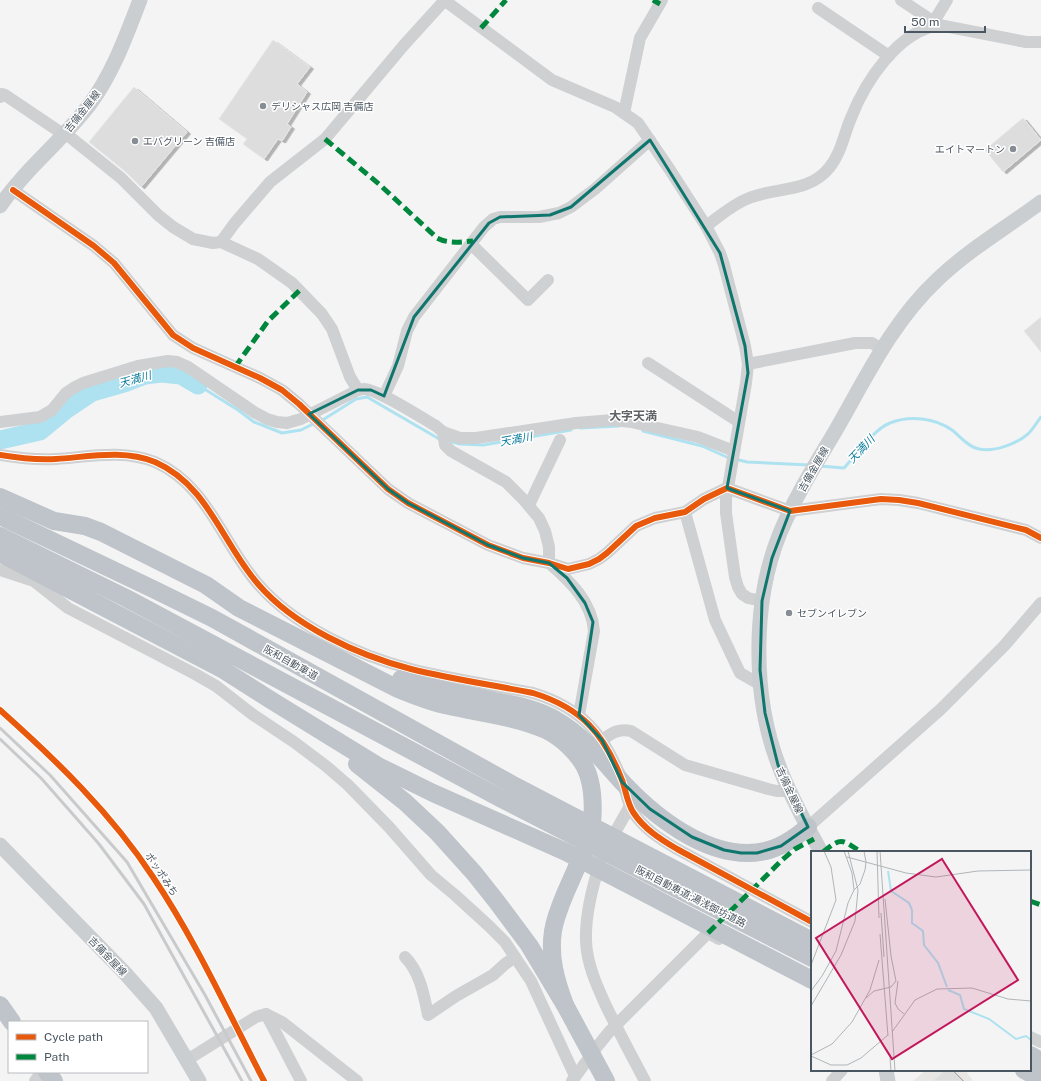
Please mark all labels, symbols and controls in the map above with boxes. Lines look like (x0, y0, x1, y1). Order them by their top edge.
scale bar (905, 8, 985, 34)
text: 50 m (911, 15, 939, 29)
street label: 吉備金屋線 (62, 88, 102, 134)
place label: デリシャス広岡 吉備店 (271, 100, 373, 112)
marker: デリシャス広岡 吉備店 (258, 101, 268, 111)
place label: エバグリーン 吉備店 (143, 135, 235, 147)
marker: エバグリーン 吉備店 (130, 136, 140, 146)
place label: エイトマートン (935, 143, 1005, 155)
marker: エイトマートン (1008, 144, 1018, 154)
water label: 天満川 (118, 369, 153, 389)
district label: 大字天満 (609, 409, 657, 423)
water label: 天満川 (499, 430, 534, 448)
water label: 天満川 (845, 432, 877, 465)
street label: 吉備金屋線 (795, 444, 831, 494)
place label: セブンイレブン (797, 607, 867, 619)
marker: セブンイレブン (784, 608, 794, 618)
street label: 阪和自動車道 (262, 642, 320, 682)
street label: 吉備金屋線 (774, 765, 806, 815)
street label: ポッポみち (143, 850, 181, 898)
inset map (811, 851, 1031, 1071)
street label: 阪和自動車道;湯浅御坊道路 (634, 863, 748, 929)
street label: 吉備金屋線 (86, 934, 130, 978)
legend (8, 1021, 148, 1073)
text: Cycle path (44, 1030, 103, 1044)
text: Path (44, 1050, 70, 1064)

